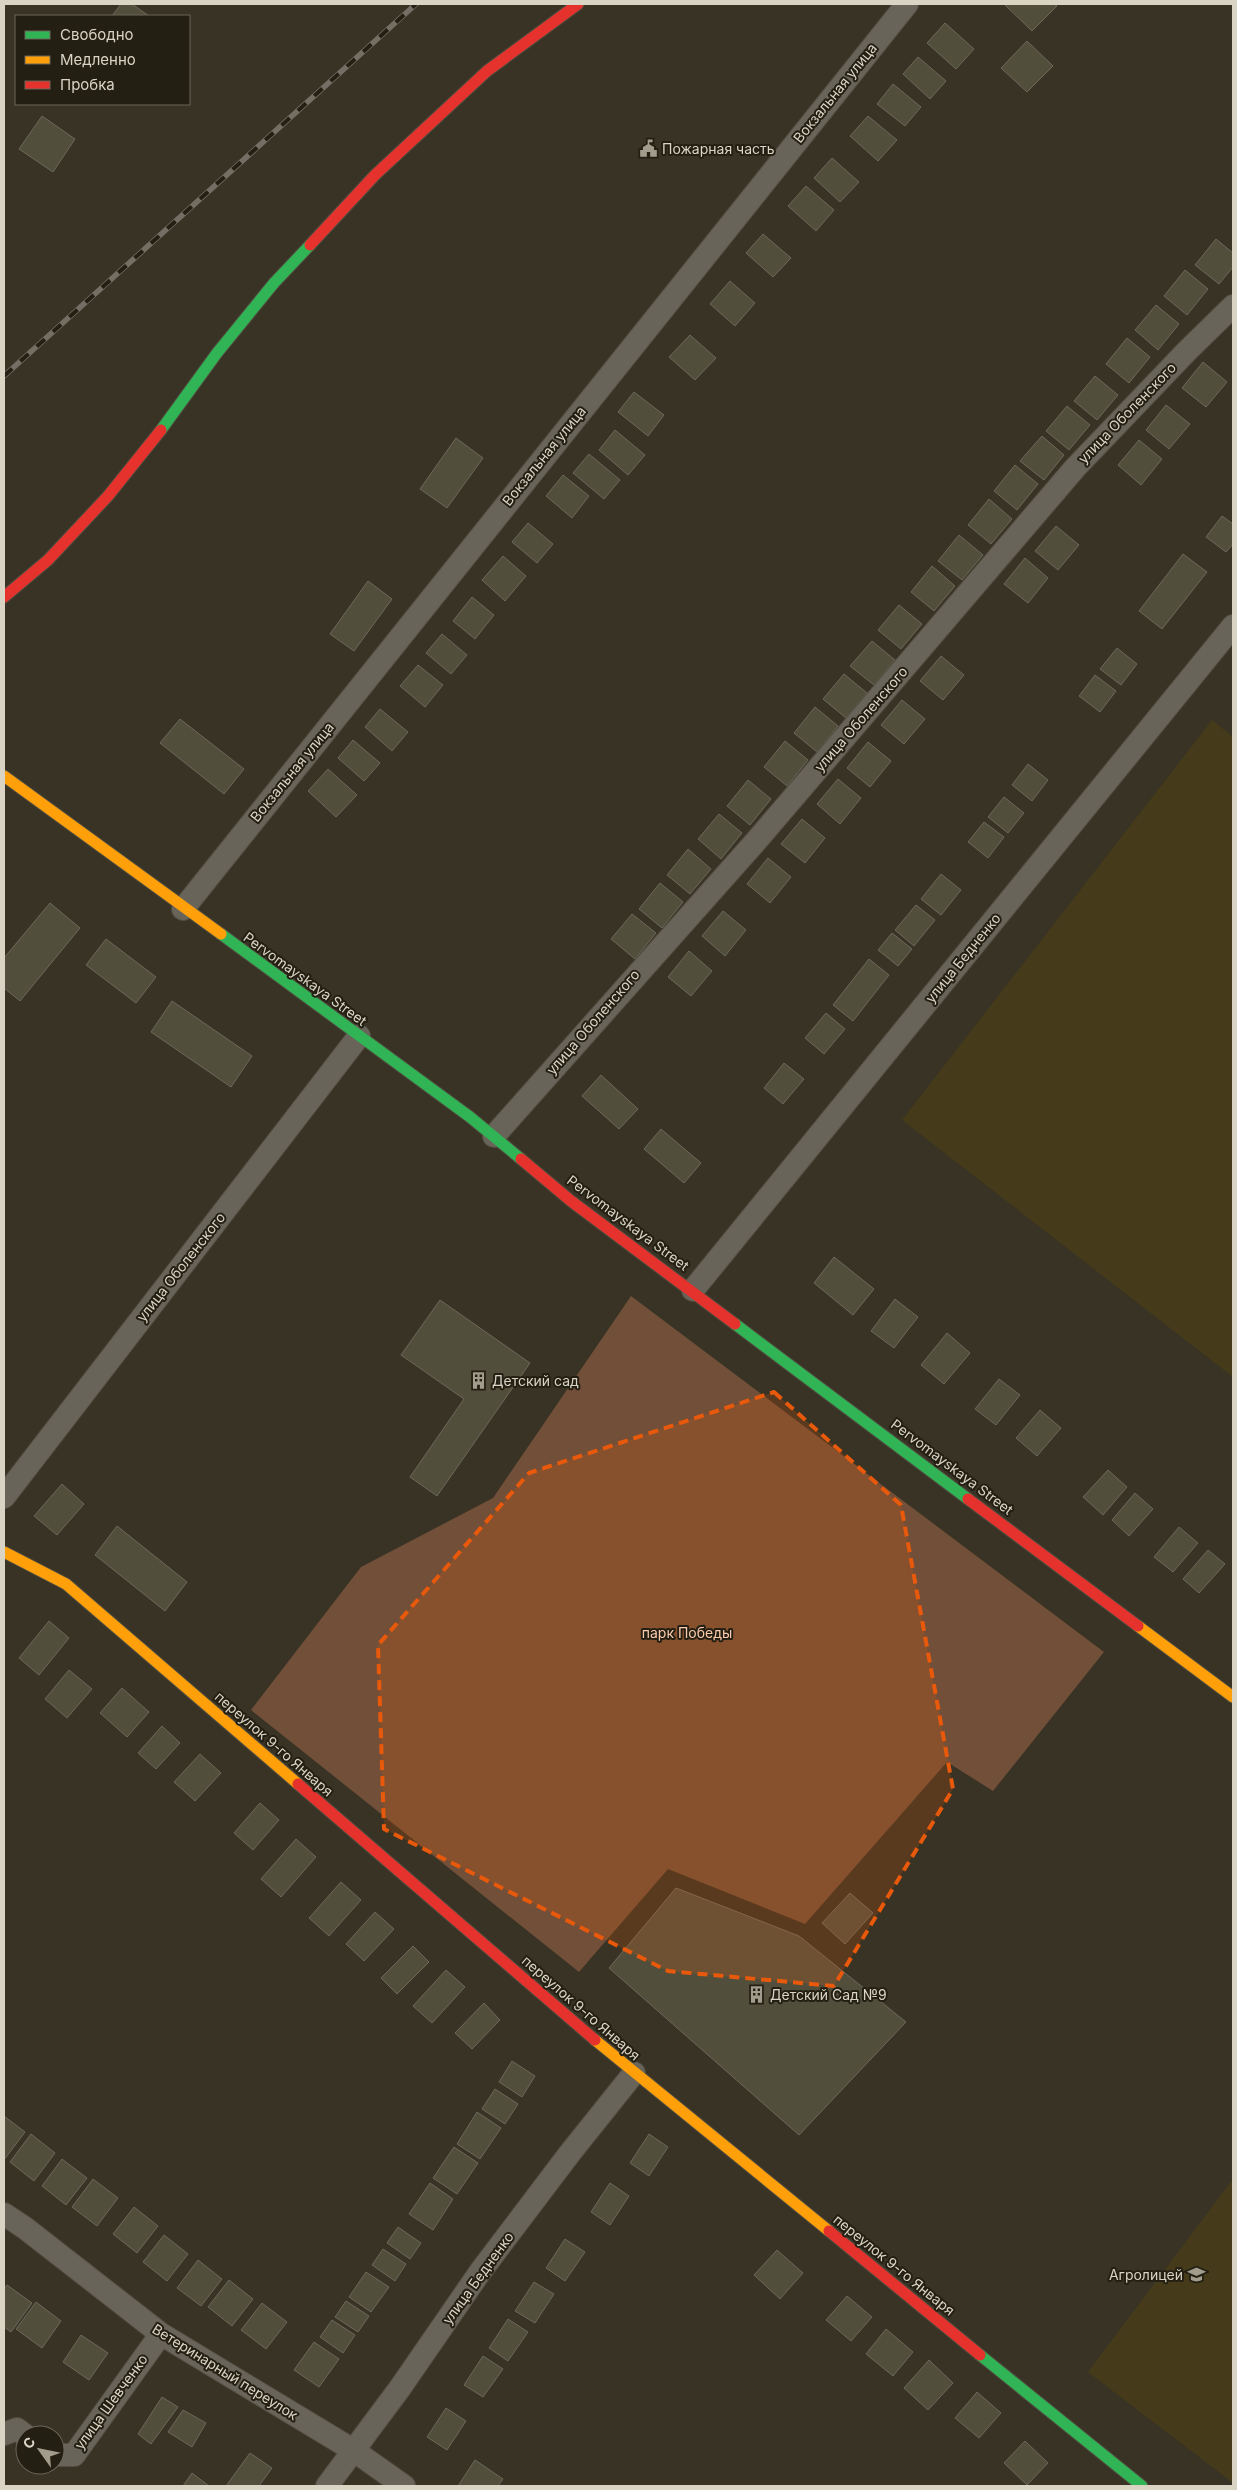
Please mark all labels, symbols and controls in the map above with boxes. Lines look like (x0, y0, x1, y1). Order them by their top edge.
legend (15, 15, 190, 105)
text: Свободно (60, 25, 134, 44)
street label: Вокзальная улица (789, 39, 880, 146)
text: Медленно (60, 50, 136, 69)
text: Пробка (60, 75, 115, 94)
public building icon: Пожарная часть (638, 139, 658, 159)
place label: Пожарная часть (662, 140, 775, 157)
street label: улица Оболенского (1074, 359, 1179, 467)
street label: Вокзальная улица (498, 402, 589, 509)
street label: улица Оболенского (810, 663, 911, 775)
street label: Вокзальная улица (246, 718, 337, 825)
street label: улица Бедненко (921, 910, 1004, 1006)
street label: Pervomayskaya Street (240, 928, 371, 1029)
street label: улица Оболенского (542, 966, 643, 1078)
street label: Pervomayskaya Street (564, 1171, 693, 1274)
street label: улица Оболенского (133, 1209, 228, 1325)
building icon: Детский сад (468, 1371, 488, 1391)
place label: Детский сад (492, 1372, 579, 1389)
street label: Pervomayskaya Street (888, 1415, 1017, 1518)
park label: парк Победы (642, 1624, 732, 1641)
street label: переулок 9-го Января (212, 1688, 337, 1799)
street label: переулок 9-го Января (519, 1952, 644, 2063)
building icon: Детский Сад №9 (746, 1985, 766, 2005)
place label: Детский Сад №9 (770, 1986, 887, 2003)
street label: переулок 9-го Января (830, 2211, 958, 2319)
street label: улица Бедненко (438, 2228, 517, 2327)
school or university icon: Агролицей (1187, 2265, 1207, 2285)
place label: Агролицей (1109, 2266, 1183, 2283)
street label: Ветеринарный переулок (149, 2320, 301, 2424)
street label: улица Шевченко (70, 2351, 151, 2453)
north arrow (15, 2425, 65, 2475)
text: С (19, 2434, 39, 2452)

